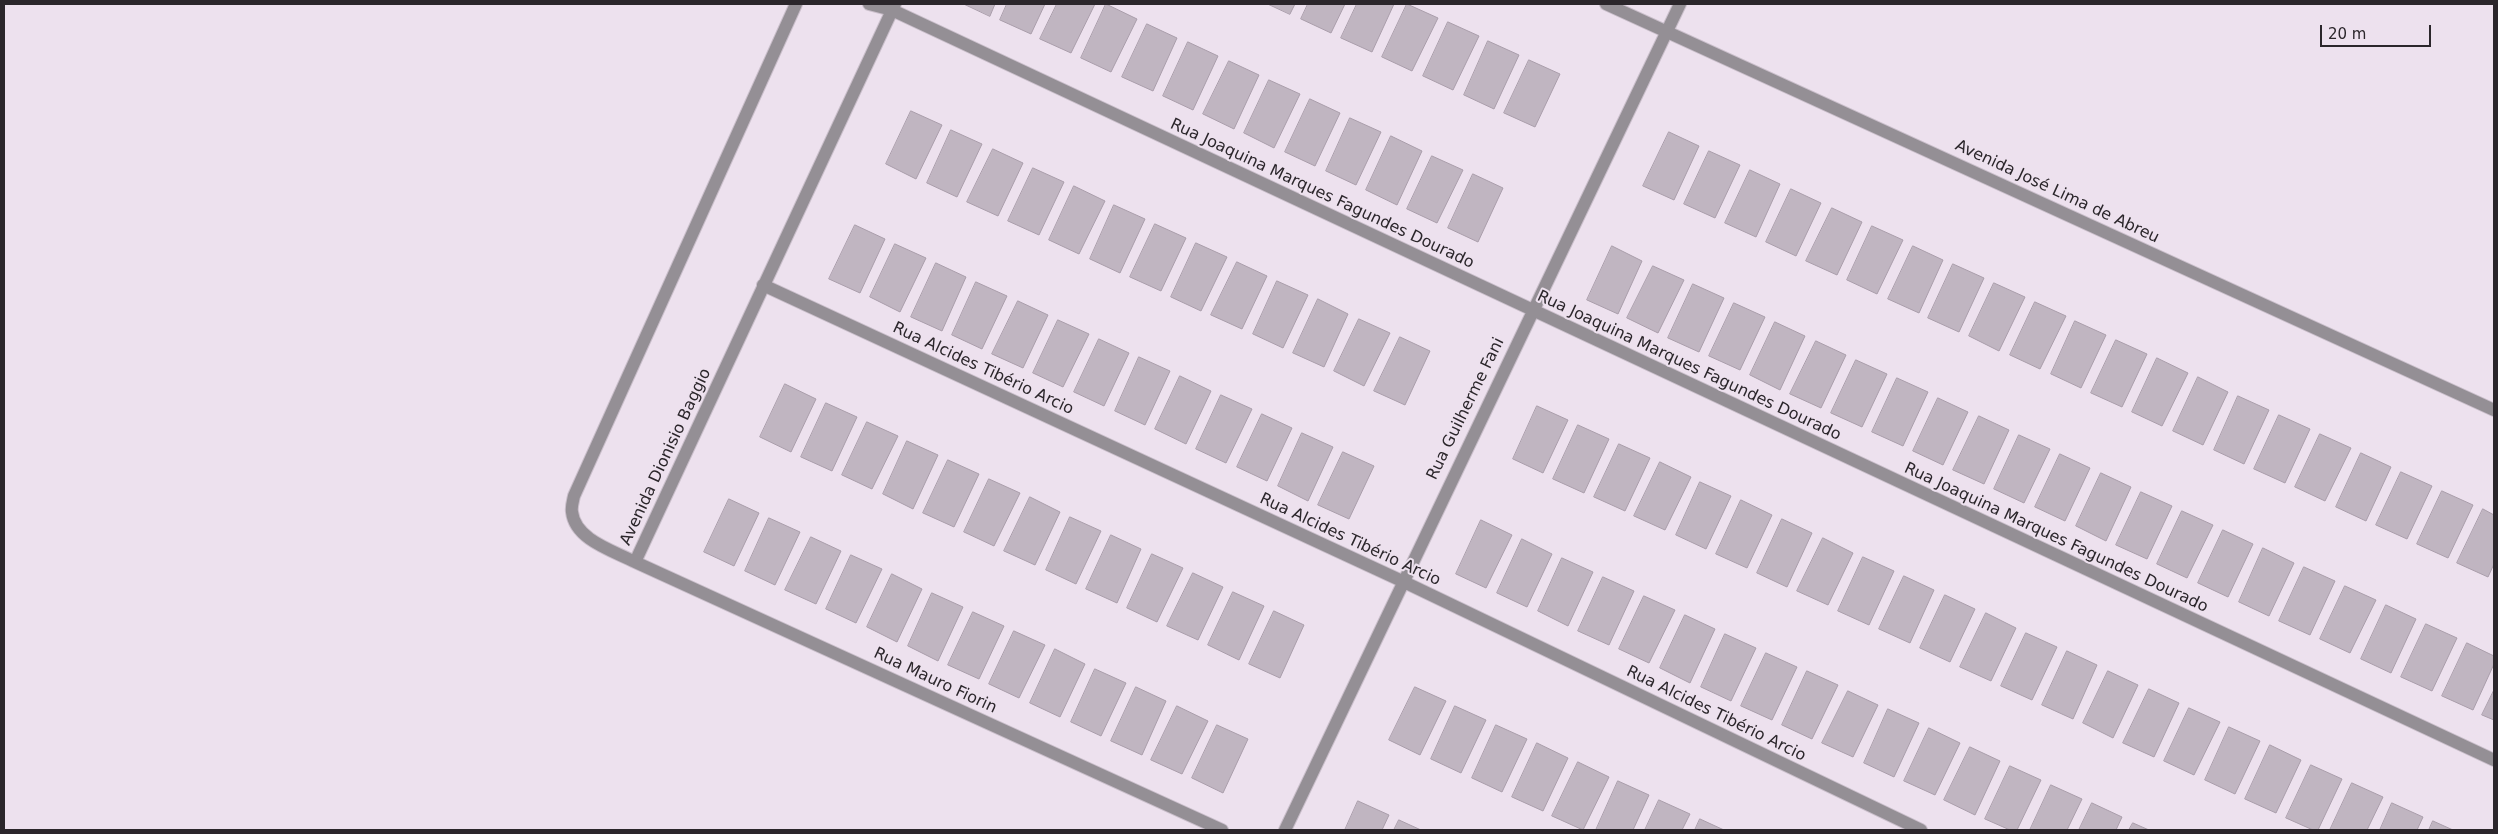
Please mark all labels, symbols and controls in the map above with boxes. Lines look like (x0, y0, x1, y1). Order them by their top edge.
scale bar (2323, 15, 2434, 47)
text: 20 m (2328, 25, 2366, 43)
street label: Rua Joaquina Marques Fagundes Dourado (1167, 115, 1477, 273)
street label: Avenida José Lima de Abreu (1952, 136, 2162, 248)
street label: Rua Joaquina Marques Fagundes Dourado (1534, 287, 1844, 445)
street label: Rua Alcides Tibério Arcio (890, 319, 1076, 419)
street label: Rua Guilherme Fani (1423, 335, 1509, 483)
street label: Avenida Dionisio Baggio (617, 365, 715, 549)
street label: Rua Joaquina Marques Fagundes Dourado (1901, 459, 2211, 617)
street label: Rua Alcides Tibério Arcio (1257, 490, 1443, 590)
street label: Rua Mauro Fiorin (870, 644, 1000, 718)
street label: Rua Alcides Tibério Arcio (1623, 662, 1809, 766)

